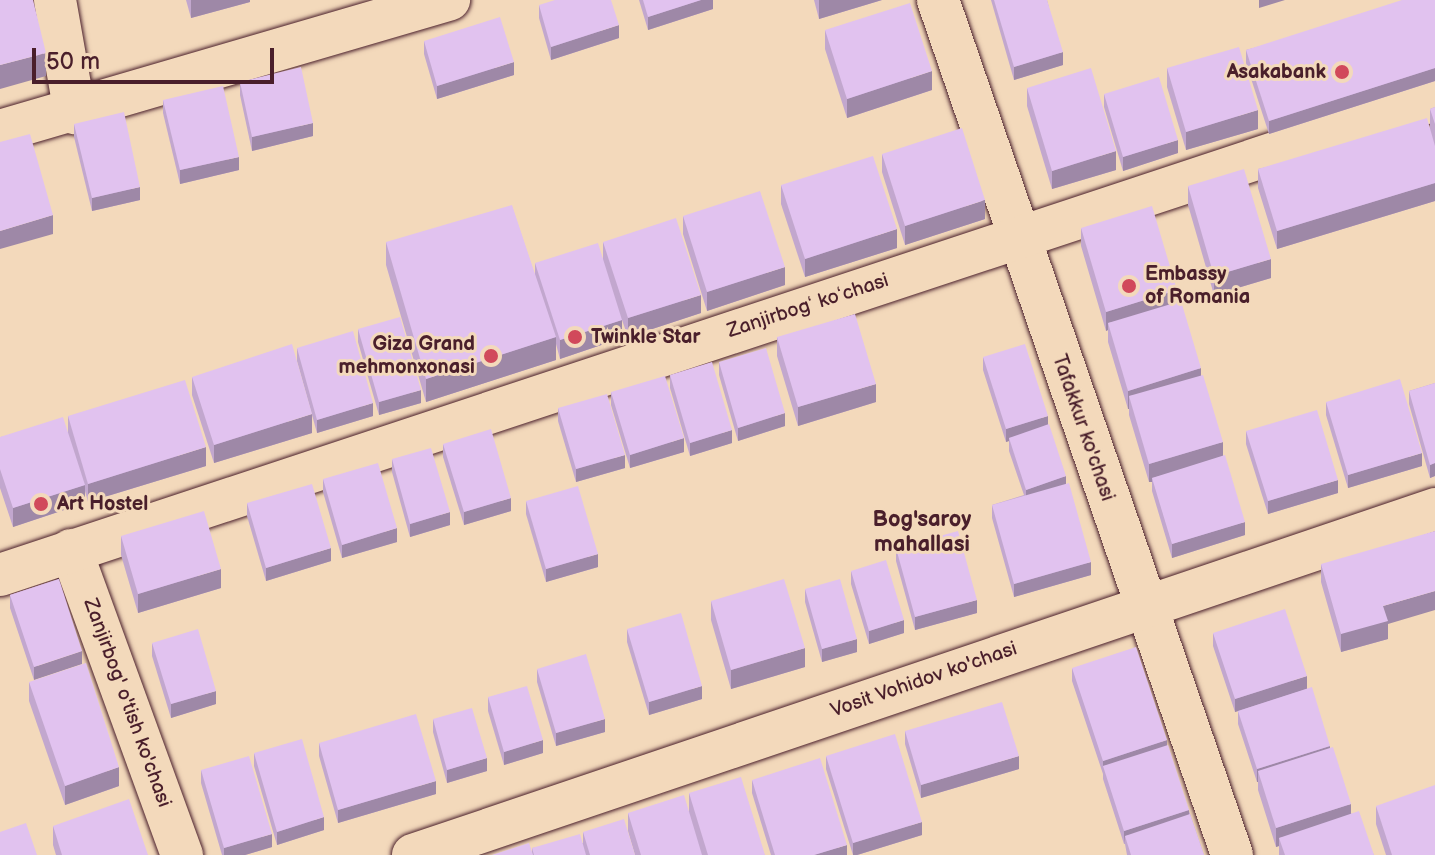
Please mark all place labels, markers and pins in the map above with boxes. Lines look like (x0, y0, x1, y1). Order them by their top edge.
place label: Asakabank (1227, 60, 1326, 84)
marker: Asakabank (1333, 63, 1351, 81)
place label: Embassy of Romania (1145, 262, 1250, 309)
marker: Embassy of Romania (1120, 277, 1138, 295)
place label: Twinkle Star (591, 325, 700, 349)
marker: Twinkle Star (566, 328, 584, 346)
place label: Giza Grand mehmonxonasi (339, 332, 475, 379)
marker: Giza Grand mehmonxonasi (482, 347, 500, 365)
place label: Art Hostel (57, 492, 148, 516)
marker: Art Hostel (32, 495, 50, 513)

